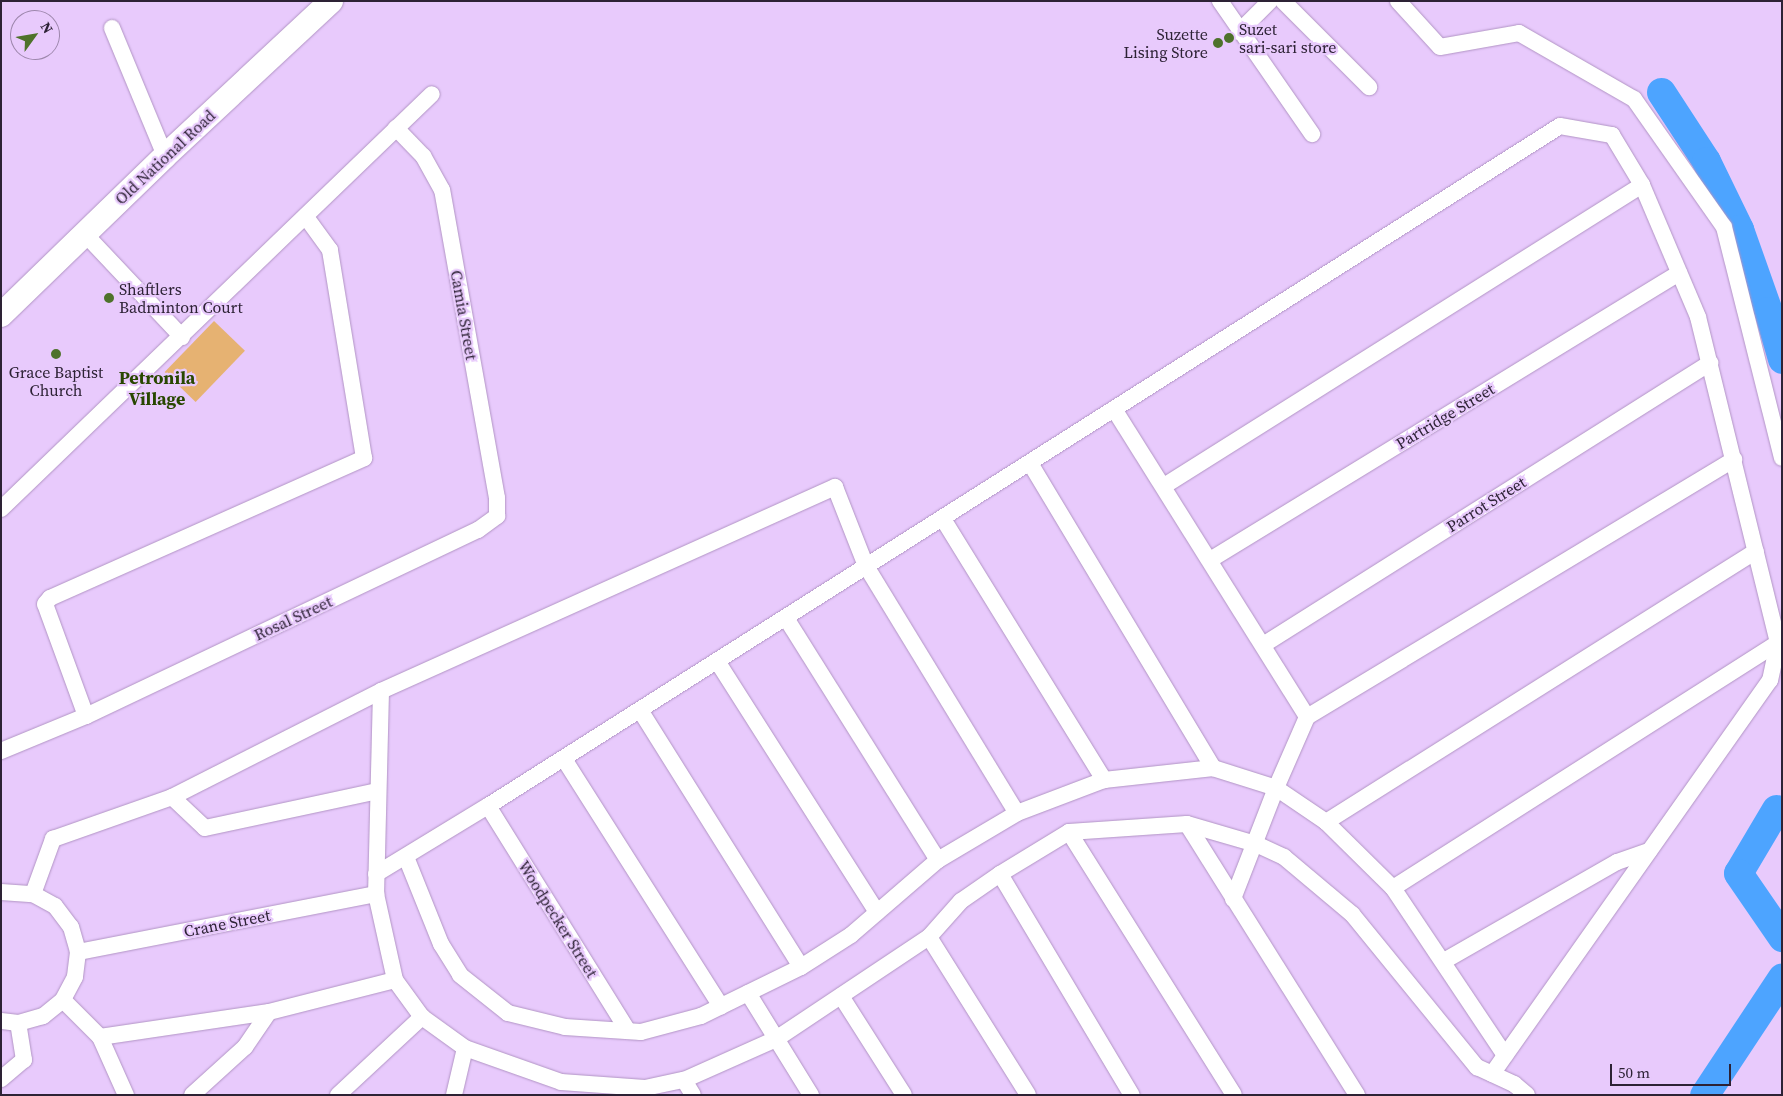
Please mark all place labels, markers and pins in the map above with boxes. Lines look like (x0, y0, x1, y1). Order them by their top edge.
place label: Suzet sari-sari store (1239, 19, 1337, 57)
place label: Suzette Lising Store (1123, 24, 1208, 62)
marker: Suzet sari-sari store (1223, 32, 1235, 44)
marker: Suzette Lising Store (1212, 37, 1224, 49)
place label: Shaftlers Badminton Court (119, 279, 243, 317)
marker: Shaftlers Badminton Court (103, 292, 115, 304)
marker: Grace Baptist Church (50, 348, 62, 360)
place label: Grace Baptist Church (9, 362, 103, 400)

